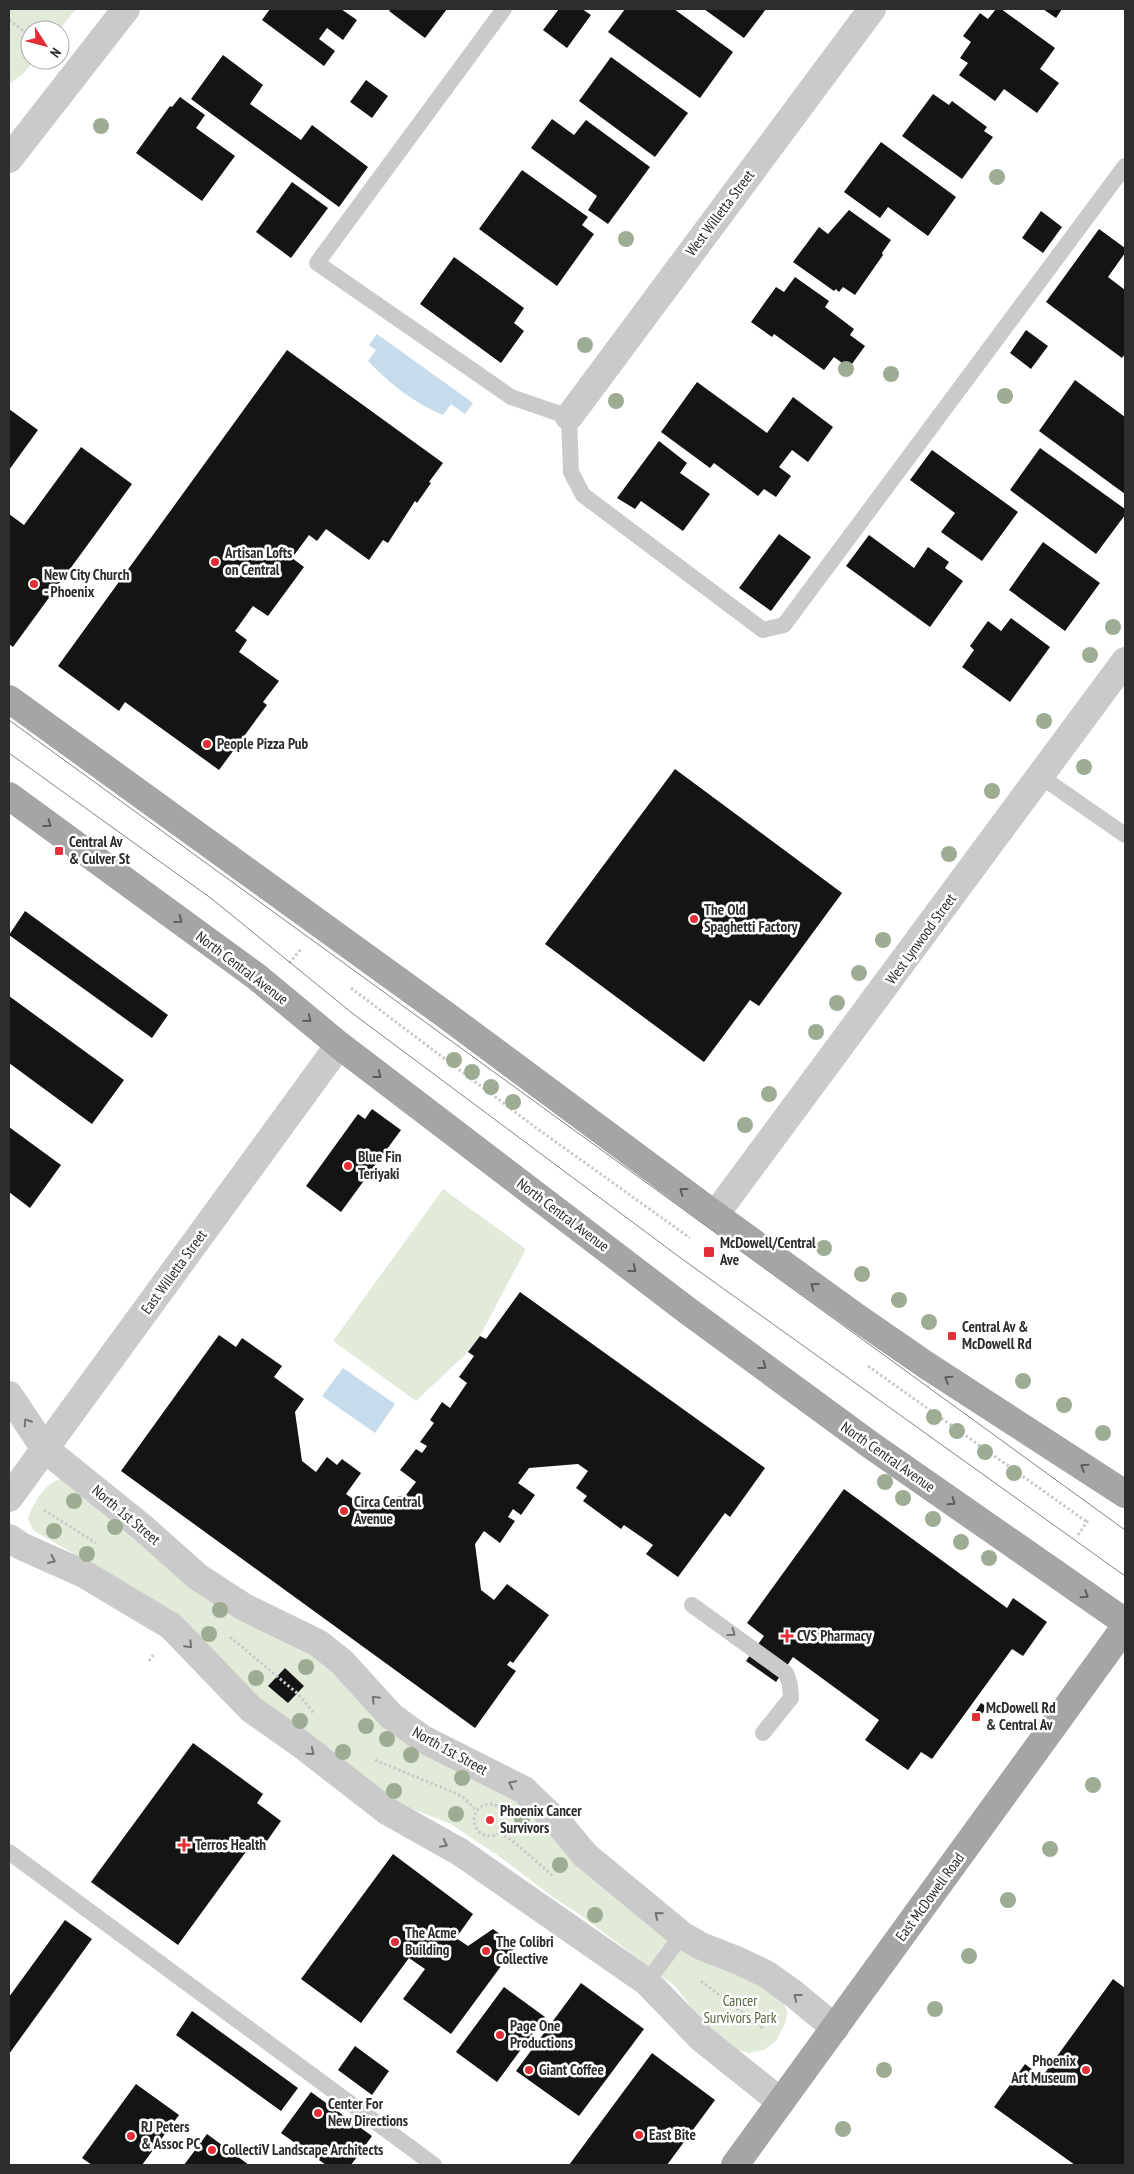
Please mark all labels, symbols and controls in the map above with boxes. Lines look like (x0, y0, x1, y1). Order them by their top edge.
north arrow (20, 20, 70, 70)
text: N (46, 44, 65, 61)
street label: West Willetta Street (681, 166, 758, 259)
place label: Artisan Lofts on Central (224, 543, 292, 579)
marker: Artisan Lofts on Central (209, 556, 221, 568)
place label: New City Church - Phoenix (44, 565, 130, 601)
marker: New City Church - Phoenix (28, 578, 40, 590)
place label: People Pizza Pub (217, 734, 308, 753)
marker: People Pizza Pub (201, 738, 213, 750)
one-way arrow (42, 819, 51, 827)
place label: Central Av & Culver St (69, 832, 130, 868)
marker: Central Av & Culver St (53, 845, 65, 857)
street label: West Lynwood Street (881, 890, 960, 988)
place label: The Old Spaghetti Factory (704, 900, 799, 936)
marker: The Old Spaghetti Factory (688, 913, 700, 925)
one-way arrow (173, 915, 182, 923)
street label: North Central Avenue (192, 927, 292, 1008)
one-way arrow (302, 1014, 311, 1022)
one-way arrow (372, 1069, 381, 1077)
place label: Blue Fin Teriyaki (358, 1147, 402, 1183)
marker: Blue Fin Teriyaki (342, 1160, 354, 1172)
street label: North Central Avenue (513, 1174, 613, 1255)
one-way arrow (679, 1188, 689, 1197)
street label: East Willetta Street (137, 1226, 211, 1318)
place label: McDowell/Central Ave (719, 1233, 816, 1269)
marker: McDowell/Central Ave (702, 1245, 716, 1259)
one-way arrow (627, 1263, 636, 1271)
one-way arrow (811, 1283, 820, 1292)
place label: Central Av & McDowell Rd (962, 1317, 1032, 1353)
marker: Central Av & McDowell Rd (946, 1330, 958, 1342)
one-way arrow (758, 1360, 767, 1369)
one-way arrow (944, 1376, 954, 1385)
street label: North Central Avenue (838, 1417, 939, 1496)
one-way arrow (24, 1418, 33, 1427)
one-way arrow (1081, 1464, 1090, 1474)
street label: North 1st Street (88, 1481, 164, 1549)
place label: Circa Central Avenue (353, 1492, 421, 1528)
one-way arrow (946, 1496, 956, 1505)
marker: Circa Central Avenue (338, 1505, 350, 1517)
one-way arrow (47, 1553, 56, 1564)
one-way arrow (1079, 1589, 1089, 1598)
place label: CVS Pharmacy (797, 1626, 873, 1645)
one-way arrow (726, 1627, 736, 1636)
marker: CVS Pharmacy (781, 1630, 793, 1642)
one-way arrow (184, 1639, 193, 1648)
one-way arrow (372, 1696, 381, 1705)
place label: McDowell Rd & Central Av (986, 1698, 1056, 1734)
marker: McDowell Rd & Central Av (970, 1711, 982, 1723)
street label: North 1st Street (409, 1722, 491, 1779)
one-way arrow (305, 1746, 314, 1755)
one-way arrow (508, 1780, 517, 1790)
place label: Phoenix Cancer Survivors (500, 1801, 582, 1837)
marker: Phoenix Cancer Survivors (484, 1814, 496, 1826)
place label: Terros Health (195, 1835, 266, 1854)
marker: Terros Health (177, 1838, 191, 1852)
one-way arrow (439, 1838, 448, 1848)
street label: East McDowell Road (891, 1849, 968, 1945)
one-way arrow (655, 1913, 664, 1921)
place label: The Acme Building (405, 1923, 457, 1959)
place label: The Colibri Collective (496, 1932, 554, 1968)
marker: The Acme Building (389, 1936, 401, 1948)
marker: The Colibri Collective (480, 1945, 492, 1957)
park label: Cancer Survivors Park (703, 1991, 777, 2027)
one-way arrow (793, 1994, 803, 2003)
place label: Page One Productions (510, 2016, 573, 2052)
marker: Page One Productions (494, 2029, 506, 2041)
place label: Phoenix Art Museum (1010, 2051, 1076, 2087)
place label: Giant Coffee (539, 2060, 604, 2079)
marker: Giant Coffee (523, 2064, 535, 2076)
marker: Phoenix Art Museum (1080, 2064, 1092, 2076)
place label: Center For New Directions (328, 2094, 408, 2130)
marker: Center For New Directions (312, 2107, 324, 2119)
place label: RJ Peters & Assoc PC (141, 2117, 200, 2153)
place label: East Bite (649, 2125, 696, 2144)
marker: East Bite (633, 2129, 645, 2141)
marker: RJ Peters & Assoc PC (125, 2130, 137, 2142)
place label: CollectiV Landscape Architects (222, 2140, 383, 2159)
marker: CollectiV Landscape Architects (206, 2144, 218, 2156)

